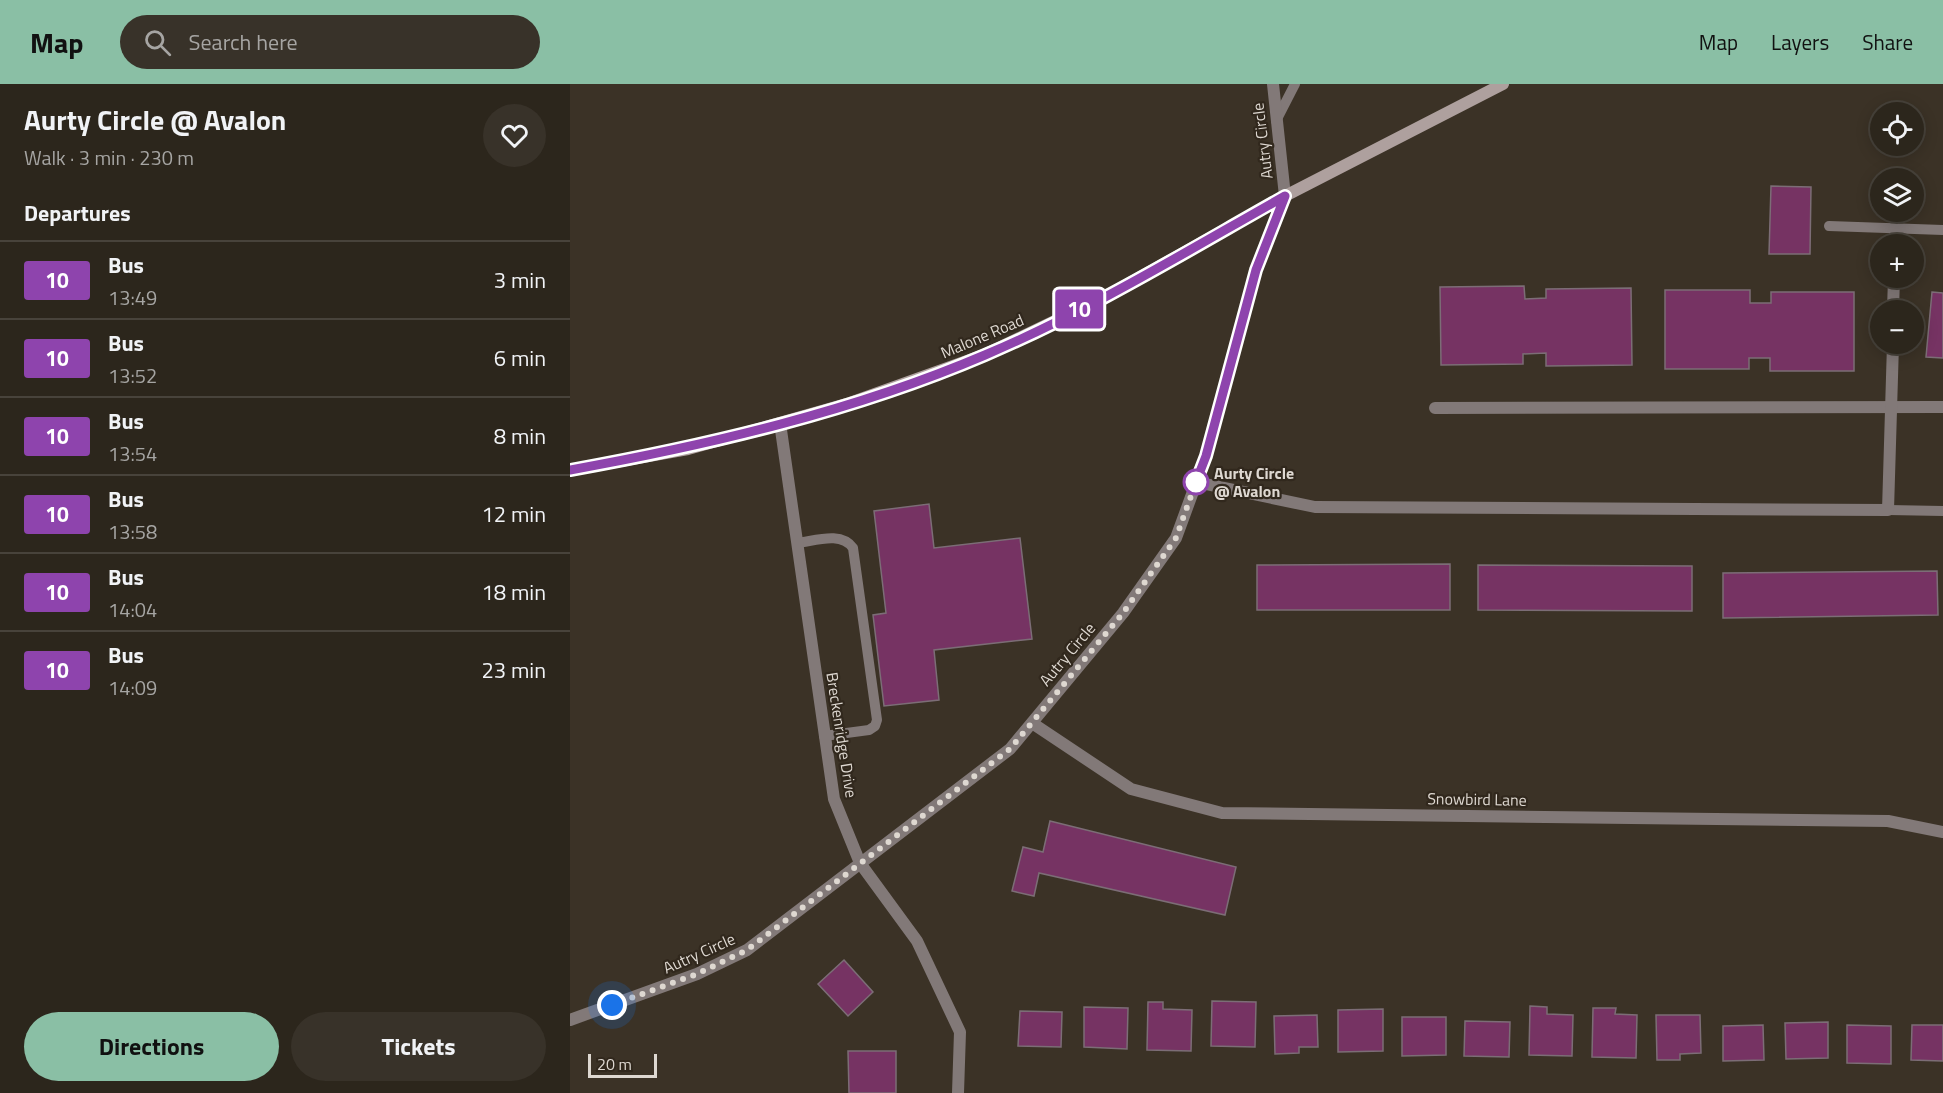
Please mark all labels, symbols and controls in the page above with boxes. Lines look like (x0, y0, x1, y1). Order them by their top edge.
search box (120, 15, 540, 69)
text: Map (30, 21, 84, 64)
text: Search here (189, 25, 298, 59)
icon: search (141, 26, 174, 59)
text: Map (1699, 26, 1738, 58)
text: Layers (1771, 26, 1829, 58)
text: Share (1862, 26, 1913, 58)
text: Aurty Circle @ Avalon (24, 98, 286, 141)
street label: Autry Circle (1245, 101, 1279, 181)
map controls (1870, 102, 1924, 354)
button: locate (1870, 102, 1924, 156)
button: heart (483, 104, 546, 167)
text: Walk · 3 min · 230 m (24, 142, 194, 173)
button: layers (1870, 168, 1924, 222)
text: Departures (24, 196, 131, 230)
button: + (1870, 234, 1924, 288)
text: Bus (108, 248, 144, 282)
text: 3 min (494, 263, 546, 297)
text: 10 (45, 264, 69, 296)
text: 13:49 (108, 282, 157, 313)
line badge: 10 (1052, 290, 1106, 328)
text: 10 (1067, 293, 1091, 325)
button: − (1870, 300, 1924, 354)
street label: Malone Road (937, 308, 1027, 364)
text: Bus (108, 326, 144, 360)
text: 6 min (494, 341, 546, 375)
text: 10 (45, 342, 69, 374)
text: 13:52 (108, 360, 157, 391)
text: Bus (108, 404, 144, 438)
text: 8 min (494, 419, 546, 453)
text: 10 (45, 420, 69, 452)
text: 13:54 (108, 438, 157, 469)
place label: Aurty Circle @ Avalon (1214, 461, 1294, 503)
marker: Aurty Circle @ Avalon (1183, 469, 1209, 495)
text: Bus (108, 482, 144, 516)
text: 12 min (481, 497, 546, 531)
text: 10 (45, 498, 69, 530)
text: 13:58 (108, 516, 157, 547)
text: Bus (108, 560, 144, 594)
text: 18 min (481, 575, 546, 609)
text: 10 (45, 576, 69, 608)
text: 14:04 (108, 594, 157, 625)
street label: Autry Circle (1033, 617, 1101, 691)
text: Bus (108, 638, 144, 672)
text: 23 min (481, 653, 546, 687)
text: 10 (45, 654, 69, 686)
street label: Breckenridge Drive (820, 671, 864, 799)
text: 14:09 (108, 672, 157, 703)
street label: Snowbird Lane (1427, 786, 1527, 812)
street label: Autry Circle (659, 926, 739, 980)
your location (597, 990, 627, 1020)
button: Directions (24, 1012, 279, 1081)
button: Tickets (291, 1012, 546, 1081)
scale bar (588, 1051, 657, 1078)
text: 20 m (597, 1052, 632, 1076)

